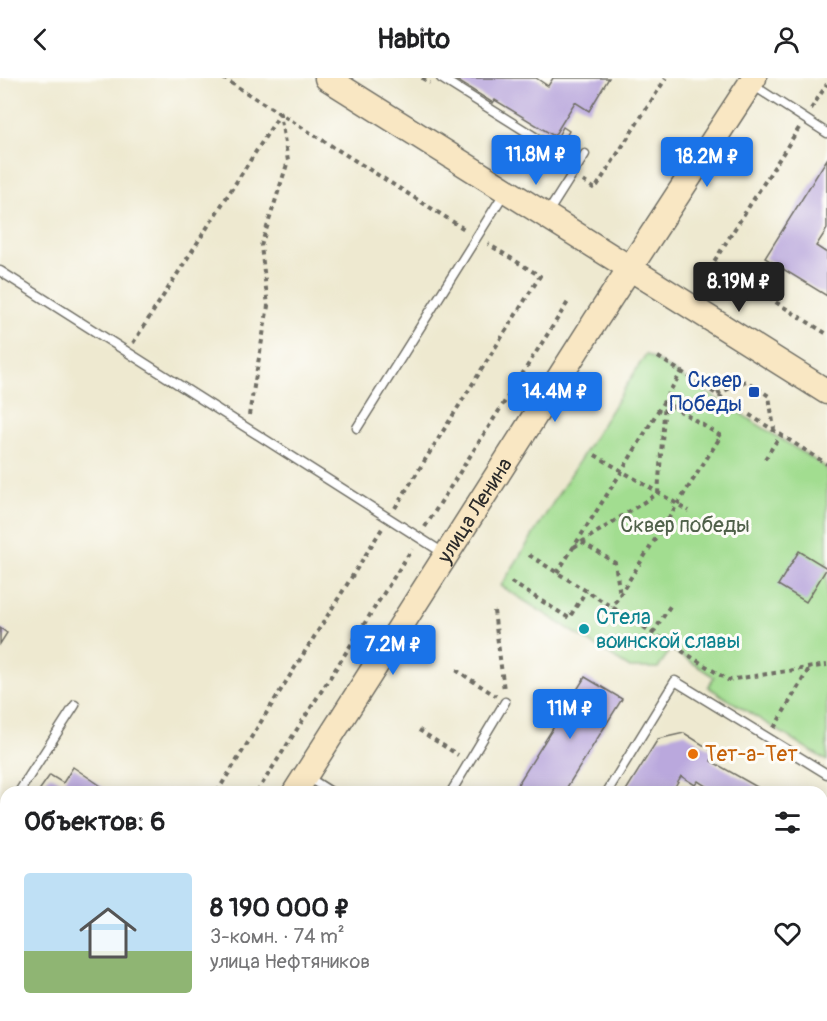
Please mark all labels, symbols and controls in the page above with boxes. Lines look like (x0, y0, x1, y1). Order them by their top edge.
icon: back (24, 23, 57, 56)
text: Habito (377, 23, 450, 56)
icon: person (770, 23, 803, 56)
pin: 11.8M ₽ (481, 135, 591, 186)
pin: 18.2M ₽ (652, 137, 762, 188)
text: 11.8M ₽ (506, 142, 566, 167)
text: 18.2M ₽ (675, 144, 739, 169)
pin: 8.19M ₽ (684, 262, 794, 313)
text: 8.19M ₽ (707, 269, 771, 294)
place label: Сквер Победы (670, 367, 742, 418)
pin: 14.4M ₽ (500, 372, 610, 423)
text: 14.4M ₽ (522, 379, 588, 404)
marker: Сквер Победы (747, 385, 761, 399)
street label: улица Ленина (430, 453, 518, 569)
park label: Сквер победы (620, 512, 750, 539)
place label: Стела воинской славы (596, 604, 740, 655)
marker: Стела воинской славы (577, 622, 591, 636)
pin: 7.2M ₽ (344, 625, 442, 676)
text: 7.2M ₽ (365, 632, 421, 657)
pin: 11M ₽ (528, 689, 612, 740)
text: 11M ₽ (547, 696, 593, 721)
place label: Тет-а-Тет (705, 741, 798, 768)
marker: Тет-а-Тет (686, 747, 700, 761)
text: Объектов: 6 (24, 806, 165, 838)
icon: filters (771, 806, 804, 839)
text: 8 190 000 ₽ (210, 892, 350, 924)
icon: home (72, 897, 144, 969)
icon: heart (771, 917, 804, 950)
text: 3-комн. · 74 m² (210, 924, 345, 949)
text: улица Нефтяников (210, 949, 370, 974)

